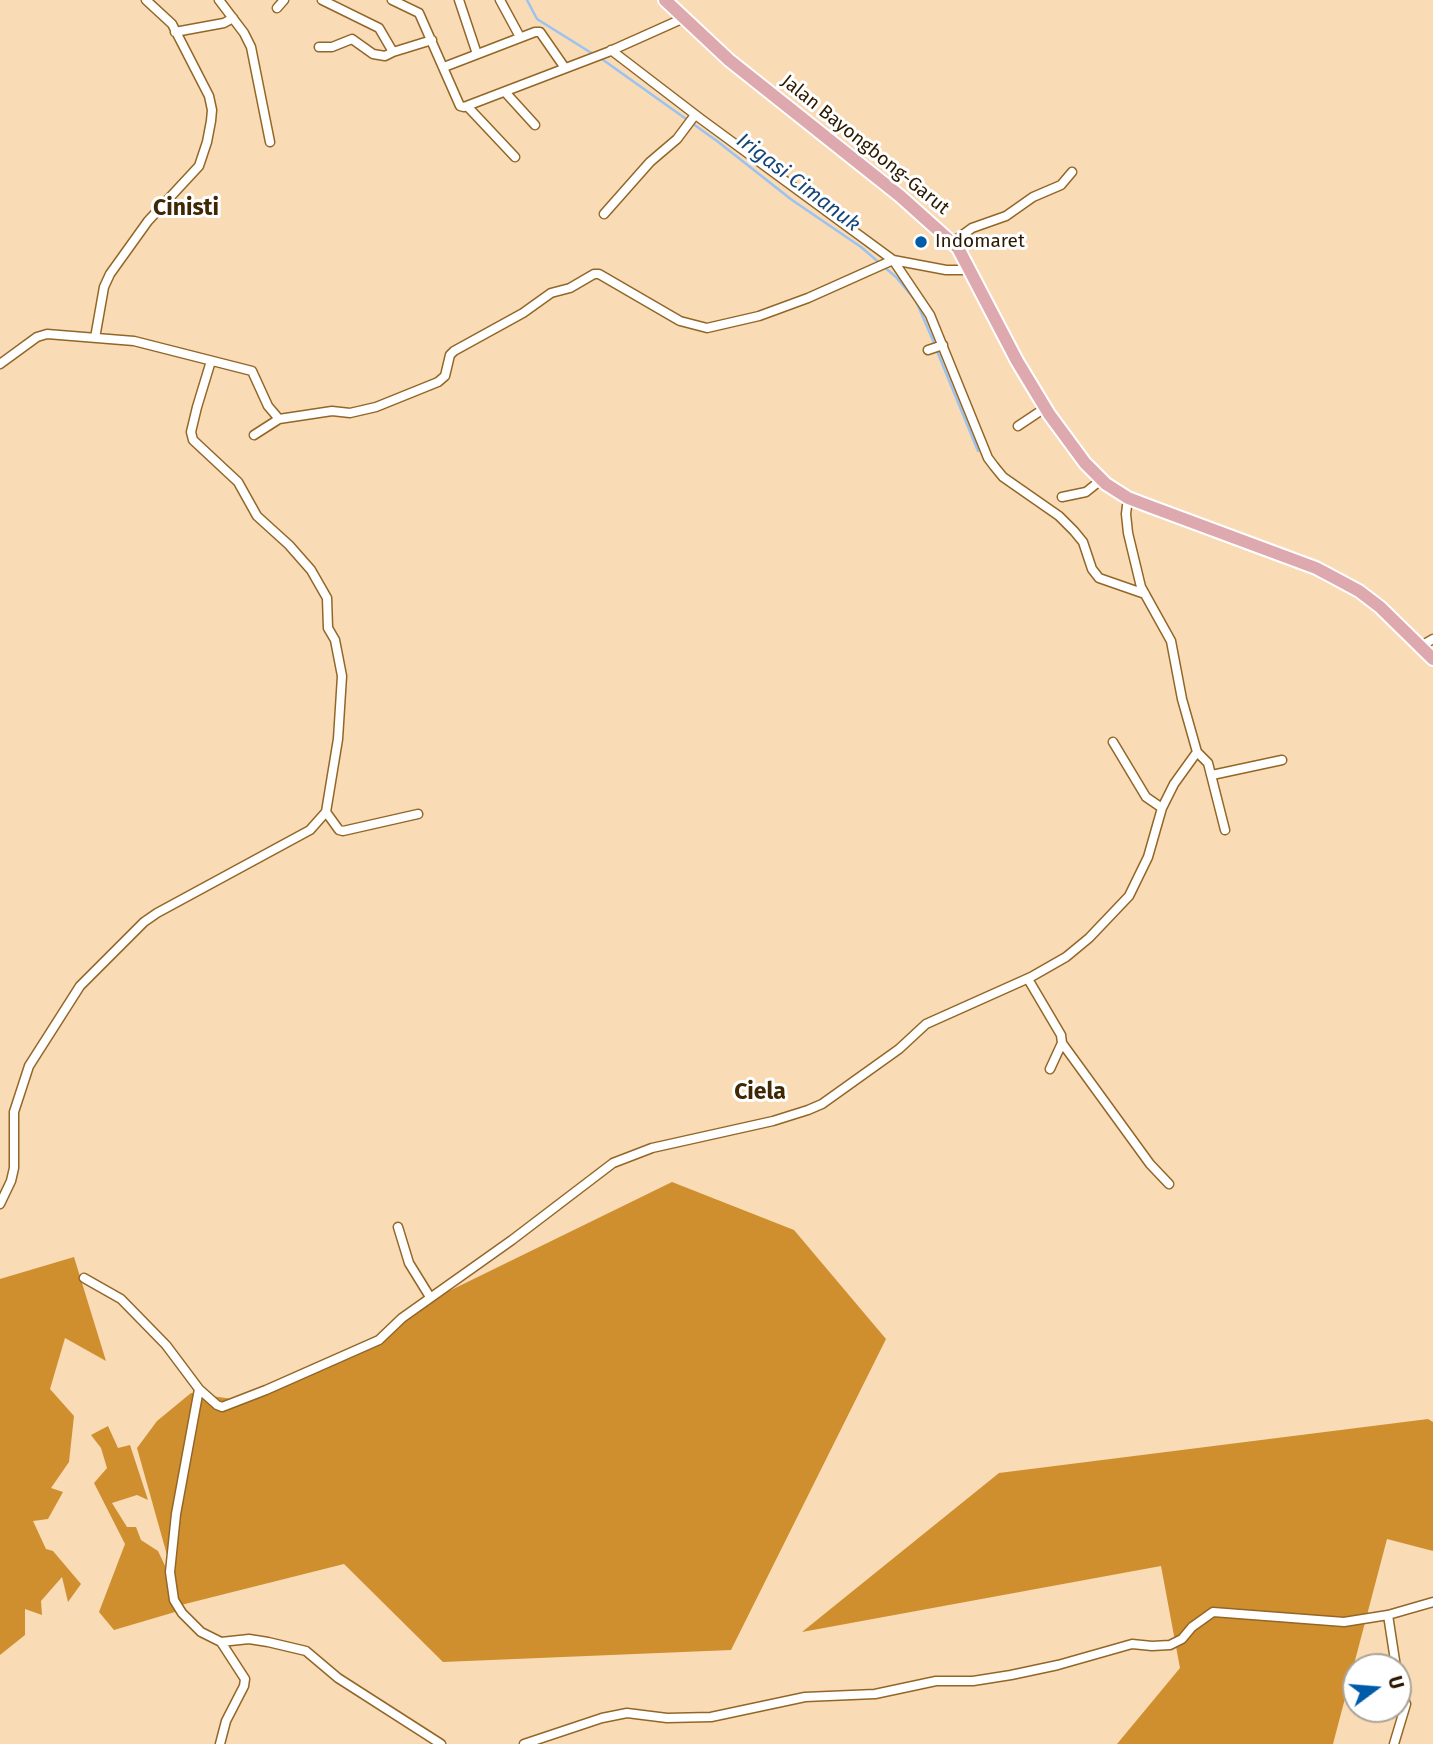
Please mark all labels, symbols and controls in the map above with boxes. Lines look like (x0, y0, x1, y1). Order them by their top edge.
street label: Jalan Bayongbong-Garut (776, 70, 954, 220)
water label: Irigasi Cimanuk (731, 128, 865, 238)
district label: Cinisti (153, 195, 219, 223)
place label: Indomaret (935, 231, 1025, 253)
marker: Indomaret (913, 234, 929, 250)
district label: Ciela (734, 1079, 786, 1107)
north arrow (1342, 1653, 1412, 1723)
text: U (1383, 1674, 1409, 1692)

